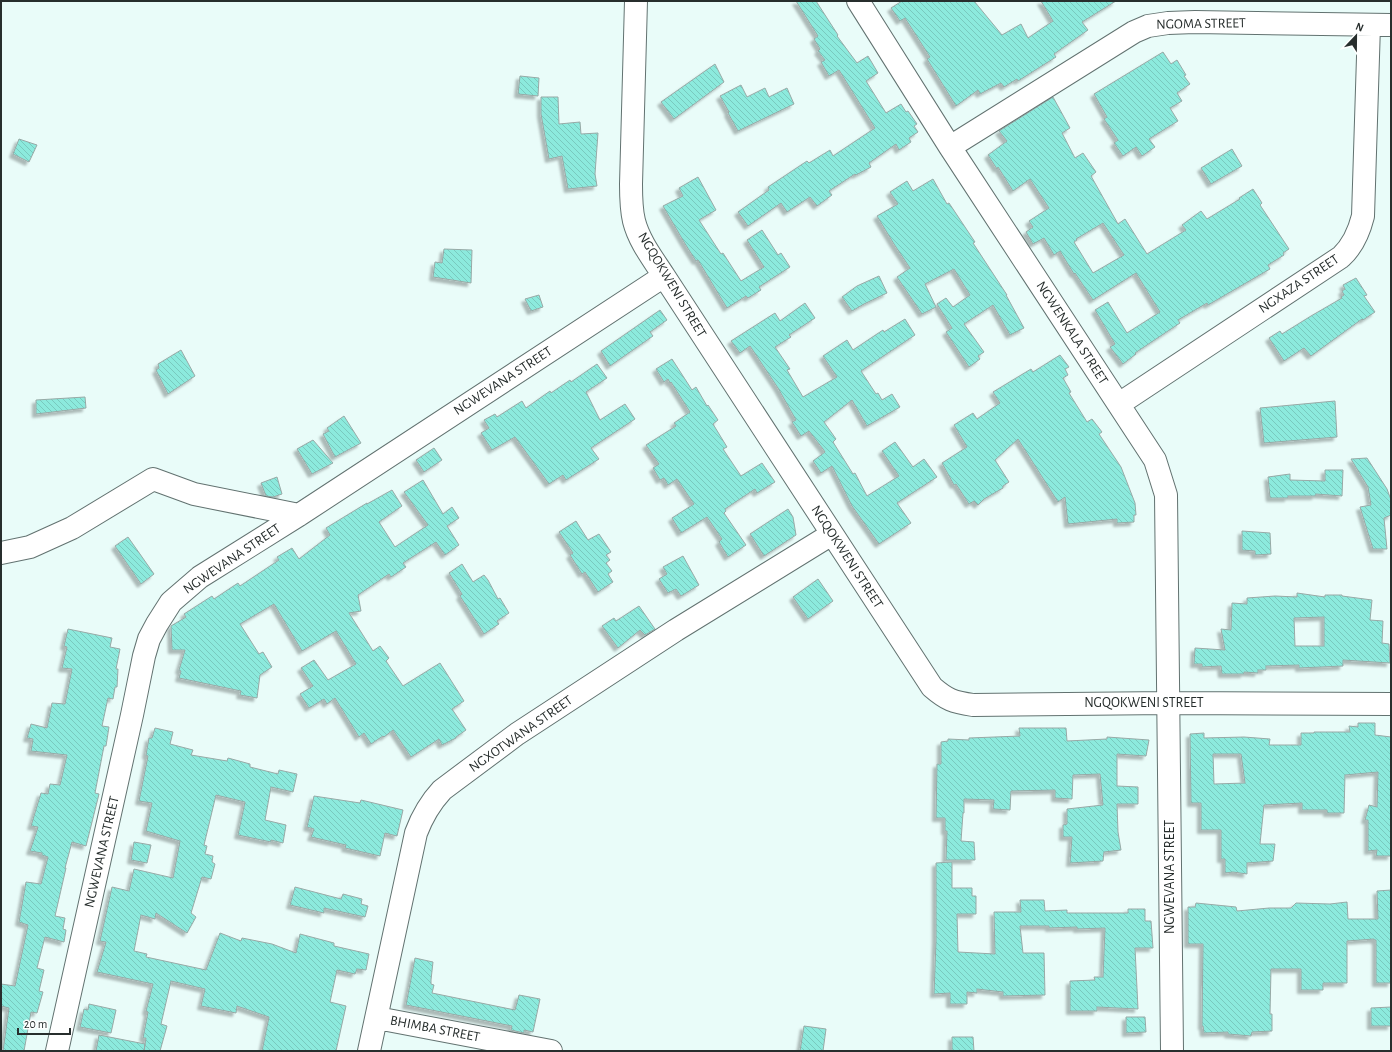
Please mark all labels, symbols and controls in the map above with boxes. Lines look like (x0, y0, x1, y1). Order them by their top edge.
street label: NGOMA STREET (1156, 16, 1246, 32)
north arrow (1336, 16, 1376, 56)
text: N (1354, 21, 1365, 34)
street label: NGQOKWENI STREET (635, 230, 709, 340)
street label: NGXAZA STREET (1256, 252, 1342, 316)
street label: NGWENKALA STREET (1033, 279, 1111, 387)
street label: NGWEVANA STREET (451, 344, 555, 418)
street label: NGQOKWENI STREET (809, 503, 885, 611)
street label: NGWEVANA STREET (181, 521, 283, 597)
street label: NGXOTWANA STREET (467, 693, 575, 775)
street label: NGQOKWENI STREET (1084, 696, 1204, 710)
street label: NGWEVANA STREET (82, 795, 122, 909)
street label: NGWEVANA STREET (1163, 820, 1177, 934)
scale bar (18, 1010, 70, 1036)
street label: BHIMBA STREET (389, 1013, 481, 1045)
text: 20 m (24, 1018, 47, 1030)

